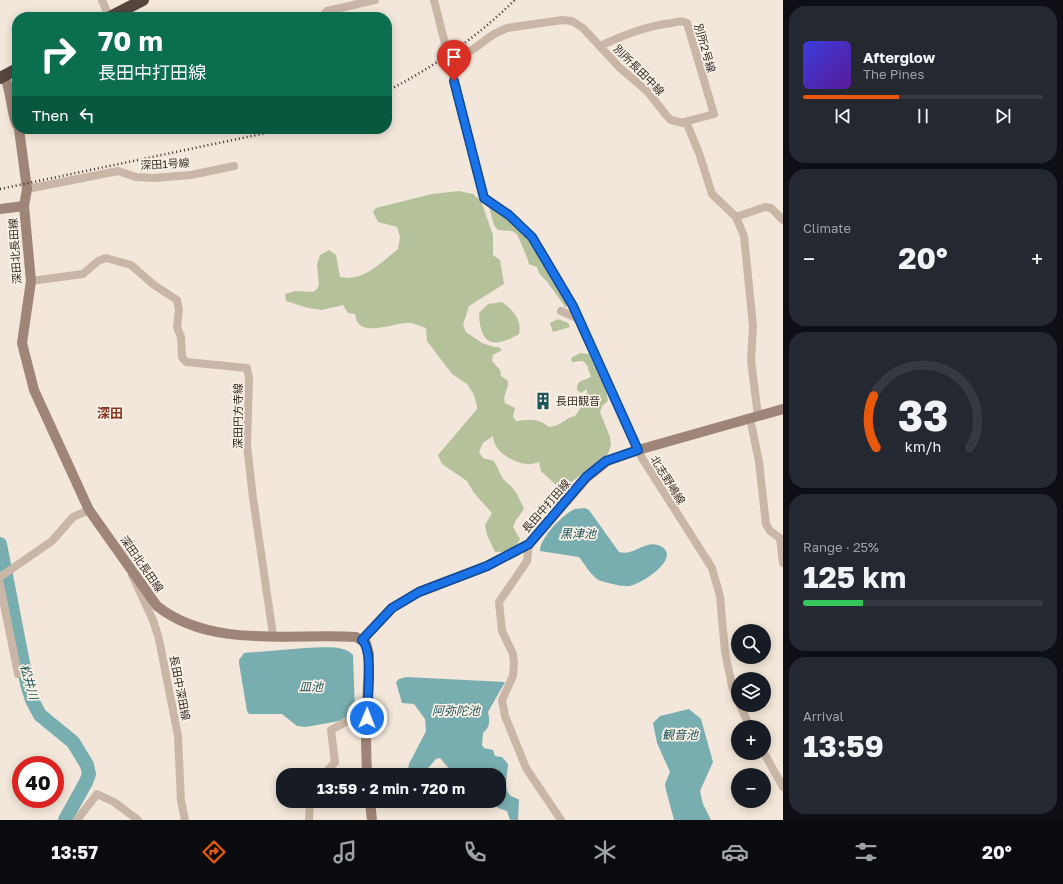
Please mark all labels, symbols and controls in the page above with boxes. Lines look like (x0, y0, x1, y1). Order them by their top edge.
street label: 別所2号線 (692, 22, 719, 74)
text: 70 m (98, 24, 163, 57)
icon: right (32, 28, 84, 80)
pin (437, 40, 471, 81)
street label: 別所長田中線 (611, 42, 667, 98)
icon: arrive (443, 46, 465, 68)
text: Afterglow (863, 48, 935, 66)
text: 長田中打田線 (98, 61, 206, 83)
text: The Pines (863, 66, 924, 82)
icon: left (76, 104, 98, 126)
icon: previous (832, 105, 854, 127)
icon: pause (912, 105, 934, 127)
icon: next (992, 105, 1014, 127)
text: Then (32, 106, 68, 124)
street label: 深田1号線 (140, 156, 190, 171)
street label: 深田北長田線 (6, 218, 23, 284)
text: Climate (803, 220, 851, 236)
text: 20° (898, 240, 948, 276)
text: − (803, 245, 815, 272)
text: + (1031, 245, 1043, 272)
street label: 深田円方寺線 (231, 383, 244, 449)
text: 33 (898, 390, 948, 440)
building icon: 長田観音 (533, 391, 553, 411)
place label: 長田観音 (556, 394, 600, 407)
district label: 深田 (97, 405, 123, 421)
text: km/h (905, 438, 941, 455)
street label: 北志野嶋線 (648, 453, 689, 507)
street label: 長田中打田線 (519, 477, 572, 535)
water label: 黒津池 (560, 526, 597, 541)
street label: 深田北長田線 (118, 533, 167, 594)
text: Range · 25% (803, 539, 879, 555)
text: 125 km (803, 559, 906, 595)
map controls (731, 624, 771, 808)
button: search (731, 624, 771, 664)
street label: 長田中深田線 (168, 654, 193, 722)
water label: 松井川 (17, 662, 42, 703)
button: layers (731, 672, 771, 712)
water label: 皿池 (299, 679, 324, 694)
position arrow (346, 697, 388, 739)
water label: 阿弥陀池 (432, 703, 481, 718)
text: Arrival (803, 708, 844, 724)
button: + (731, 720, 771, 760)
water label: 観音池 (662, 727, 699, 742)
text: 13:59 (803, 728, 884, 764)
speed limit sign: 40 (12, 756, 64, 808)
button: − (731, 768, 771, 808)
text: 13:59 · 2 min · 720 m (317, 779, 465, 797)
icon: directions (200, 838, 228, 866)
icon: music (331, 838, 359, 866)
icon: phone (461, 838, 489, 866)
icon: climate (591, 838, 619, 866)
icon: car (721, 838, 749, 866)
icon: filters (852, 838, 880, 866)
text: 13:57 (51, 841, 98, 863)
text: 20° (982, 841, 1012, 863)

